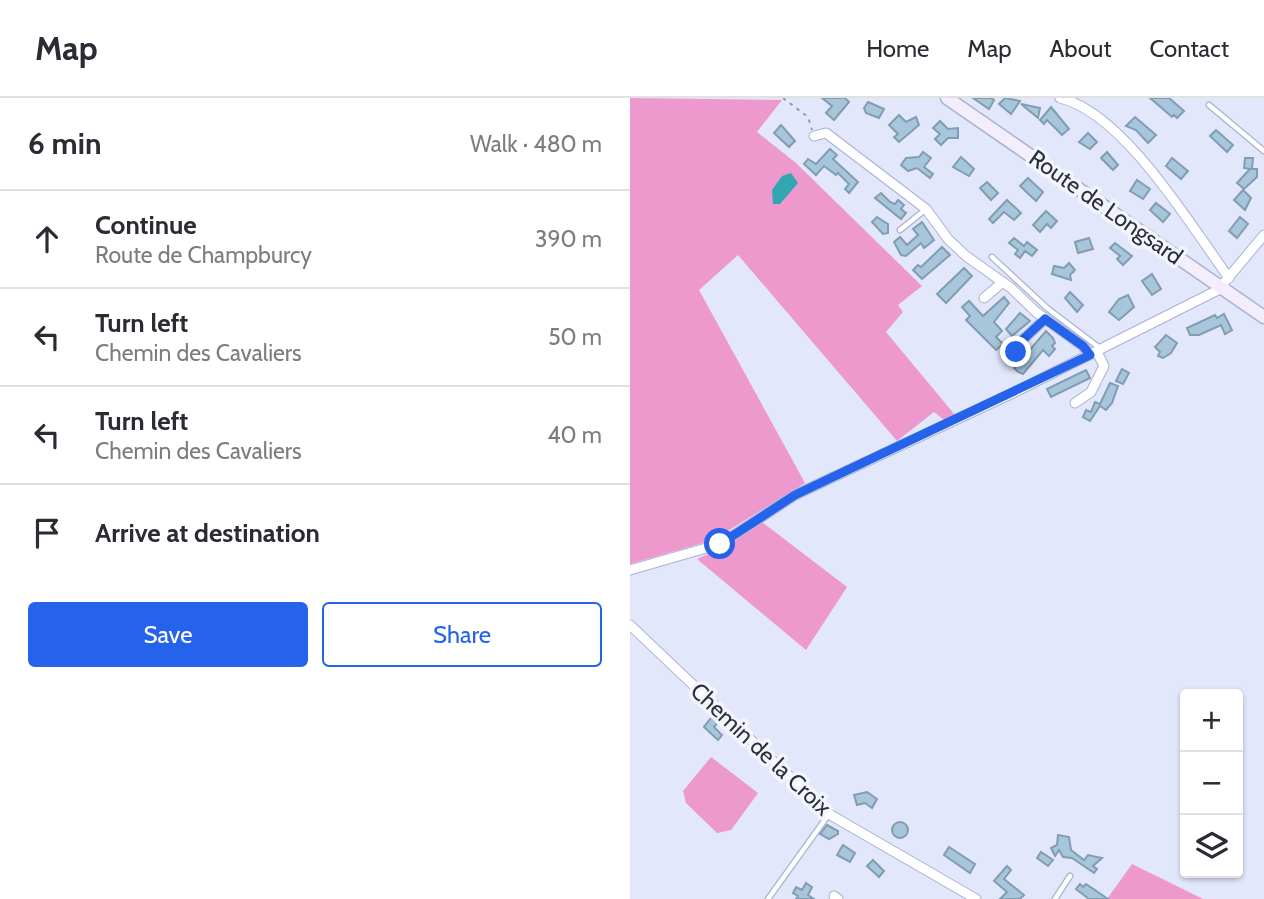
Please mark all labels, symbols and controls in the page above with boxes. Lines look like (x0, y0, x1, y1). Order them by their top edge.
text: Map (35, 28, 98, 68)
text: Home (866, 34, 929, 63)
text: Map (967, 34, 1012, 63)
text: About (1050, 34, 1112, 63)
text: Contact (1150, 34, 1229, 63)
text: 6 min (28, 125, 101, 162)
text: Walk · 480 m (470, 130, 602, 158)
street label: Route de Longsard (1024, 144, 1188, 270)
text: Continue (95, 209, 197, 241)
icon: ahead (28, 220, 66, 258)
text: 390 m (535, 225, 602, 253)
text: Route de Champburcy (95, 241, 312, 269)
text: Turn left (95, 307, 188, 339)
icon: left (28, 318, 66, 356)
text: 50 m (548, 323, 602, 351)
route end (1000, 336, 1031, 367)
text: Chemin des Cavaliers (95, 339, 302, 367)
text: Turn left (95, 405, 188, 437)
icon: left (28, 416, 66, 454)
text: 40 m (547, 421, 602, 449)
text: Chemin des Cavaliers (95, 437, 302, 465)
icon: arrive (28, 514, 66, 552)
text: Arrive at destination (95, 517, 320, 549)
route start (704, 528, 735, 559)
button: Save (28, 602, 308, 667)
button: Share (322, 602, 602, 667)
street label: Chemin de la Croix (685, 677, 837, 821)
map controls (1180, 689, 1243, 878)
button: + (1180, 689, 1243, 752)
button: − (1180, 752, 1243, 815)
button: layers (1180, 815, 1243, 878)

